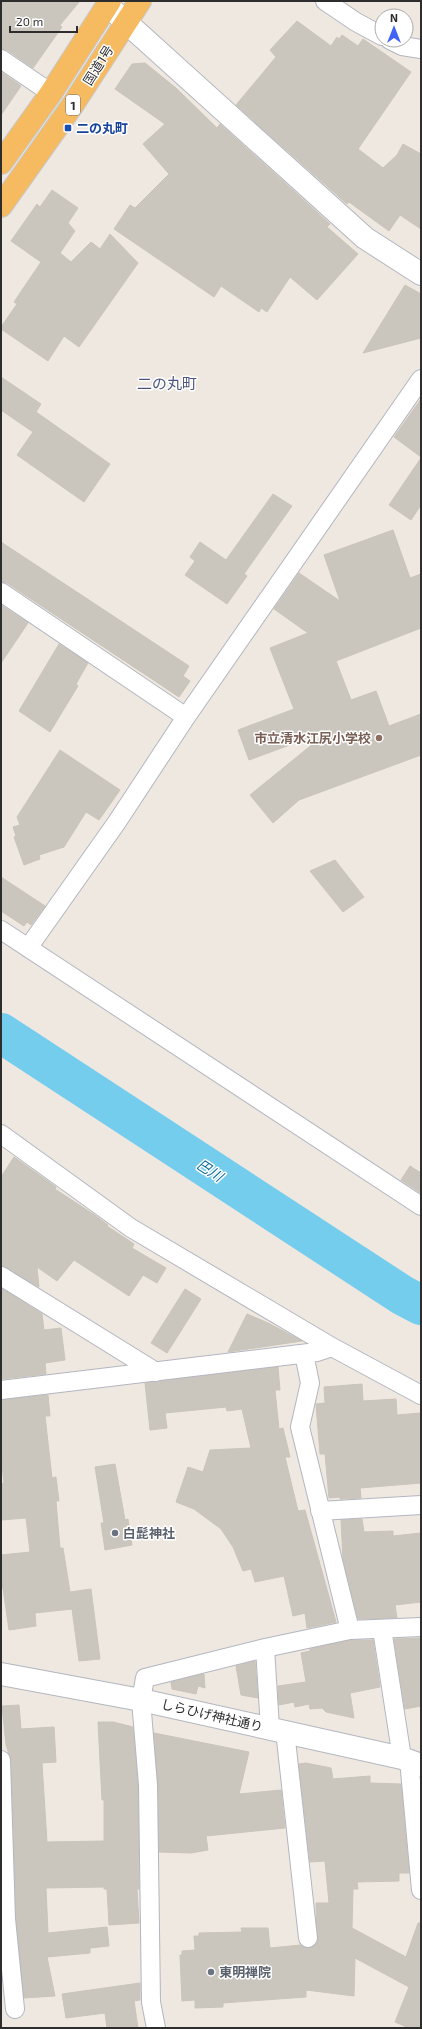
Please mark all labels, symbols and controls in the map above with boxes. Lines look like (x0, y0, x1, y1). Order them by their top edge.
scale bar (10, 8, 77, 34)
north arrow (374, 8, 414, 48)
text: N (390, 11, 398, 24)
text: 20 m (16, 14, 43, 28)
street label: 国道1号 (80, 42, 116, 88)
road number: 1 (66, 95, 80, 115)
place label: 二の丸町 (76, 120, 128, 136)
marker: 二の丸町 (63, 123, 73, 133)
district label: 二の丸町 (137, 374, 197, 392)
place label: 市立清水江尻小学校 (254, 730, 371, 746)
marker: 市立清水江尻小学校 (374, 733, 384, 743)
water label: 巴川 (194, 1155, 228, 1186)
place label: 白髭神社 (123, 1525, 175, 1541)
marker: 白髭神社 (110, 1528, 120, 1538)
street label: しらひげ神社通り (160, 1696, 264, 1734)
place label: 東明禅院 (219, 1964, 271, 1980)
marker: 東明禅院 (206, 1967, 216, 1977)

